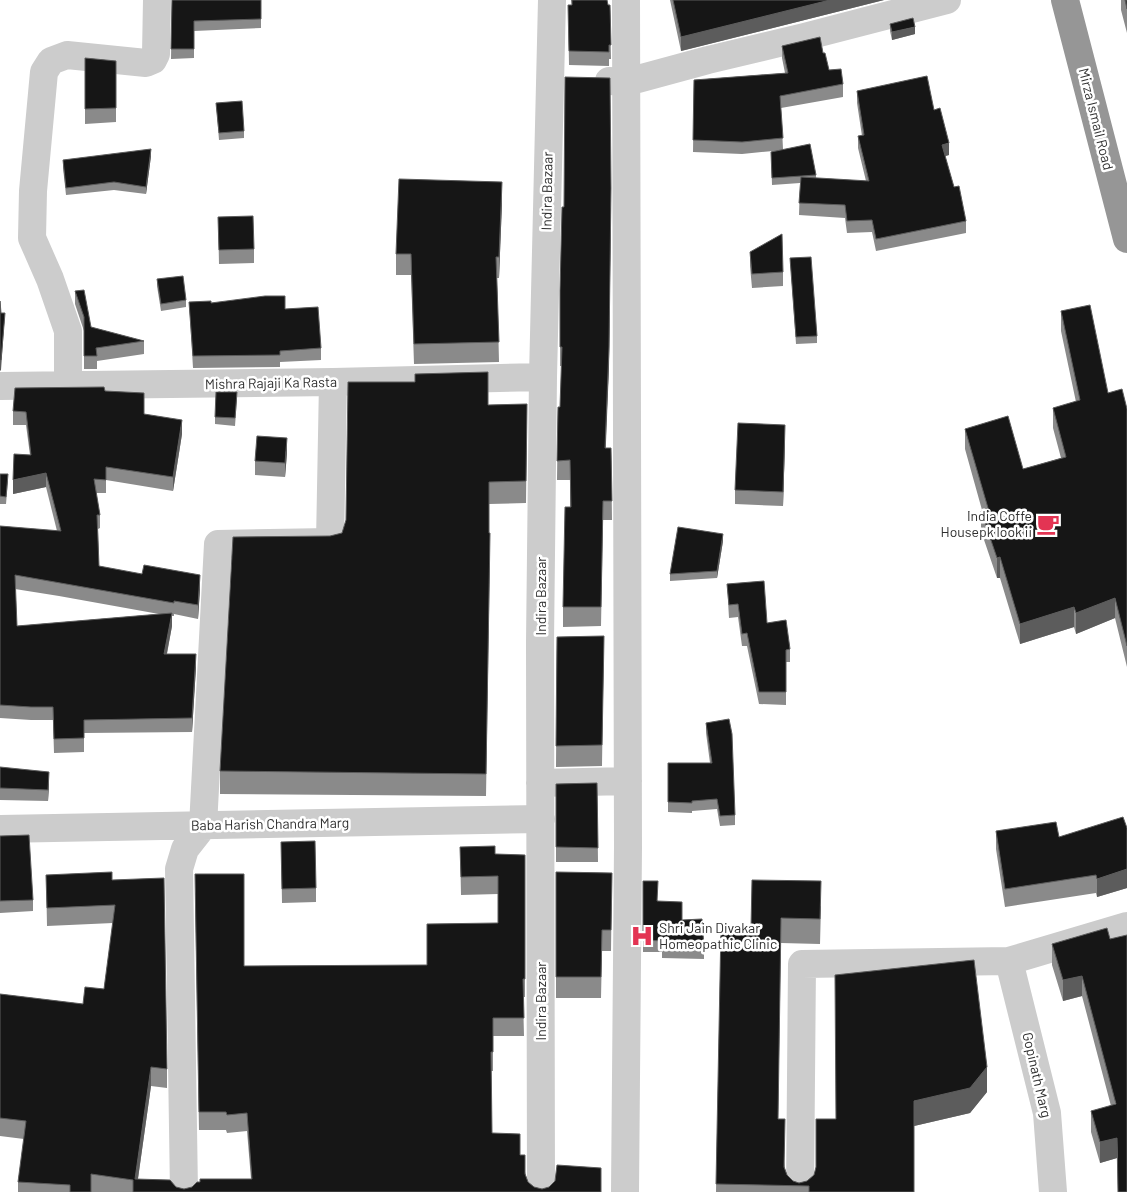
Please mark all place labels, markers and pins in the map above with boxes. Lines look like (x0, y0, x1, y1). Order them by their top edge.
place label: India Coffe Housepk look ii (941, 507, 1032, 540)
cafe icon: India Coffe Housepk look ii (1035, 511, 1061, 537)
place label: Shri Jain Divakar Homeopathic Clinic (659, 919, 777, 952)
hospital icon: Shri Jain Divakar Homeopathic Clinic (629, 923, 655, 949)

